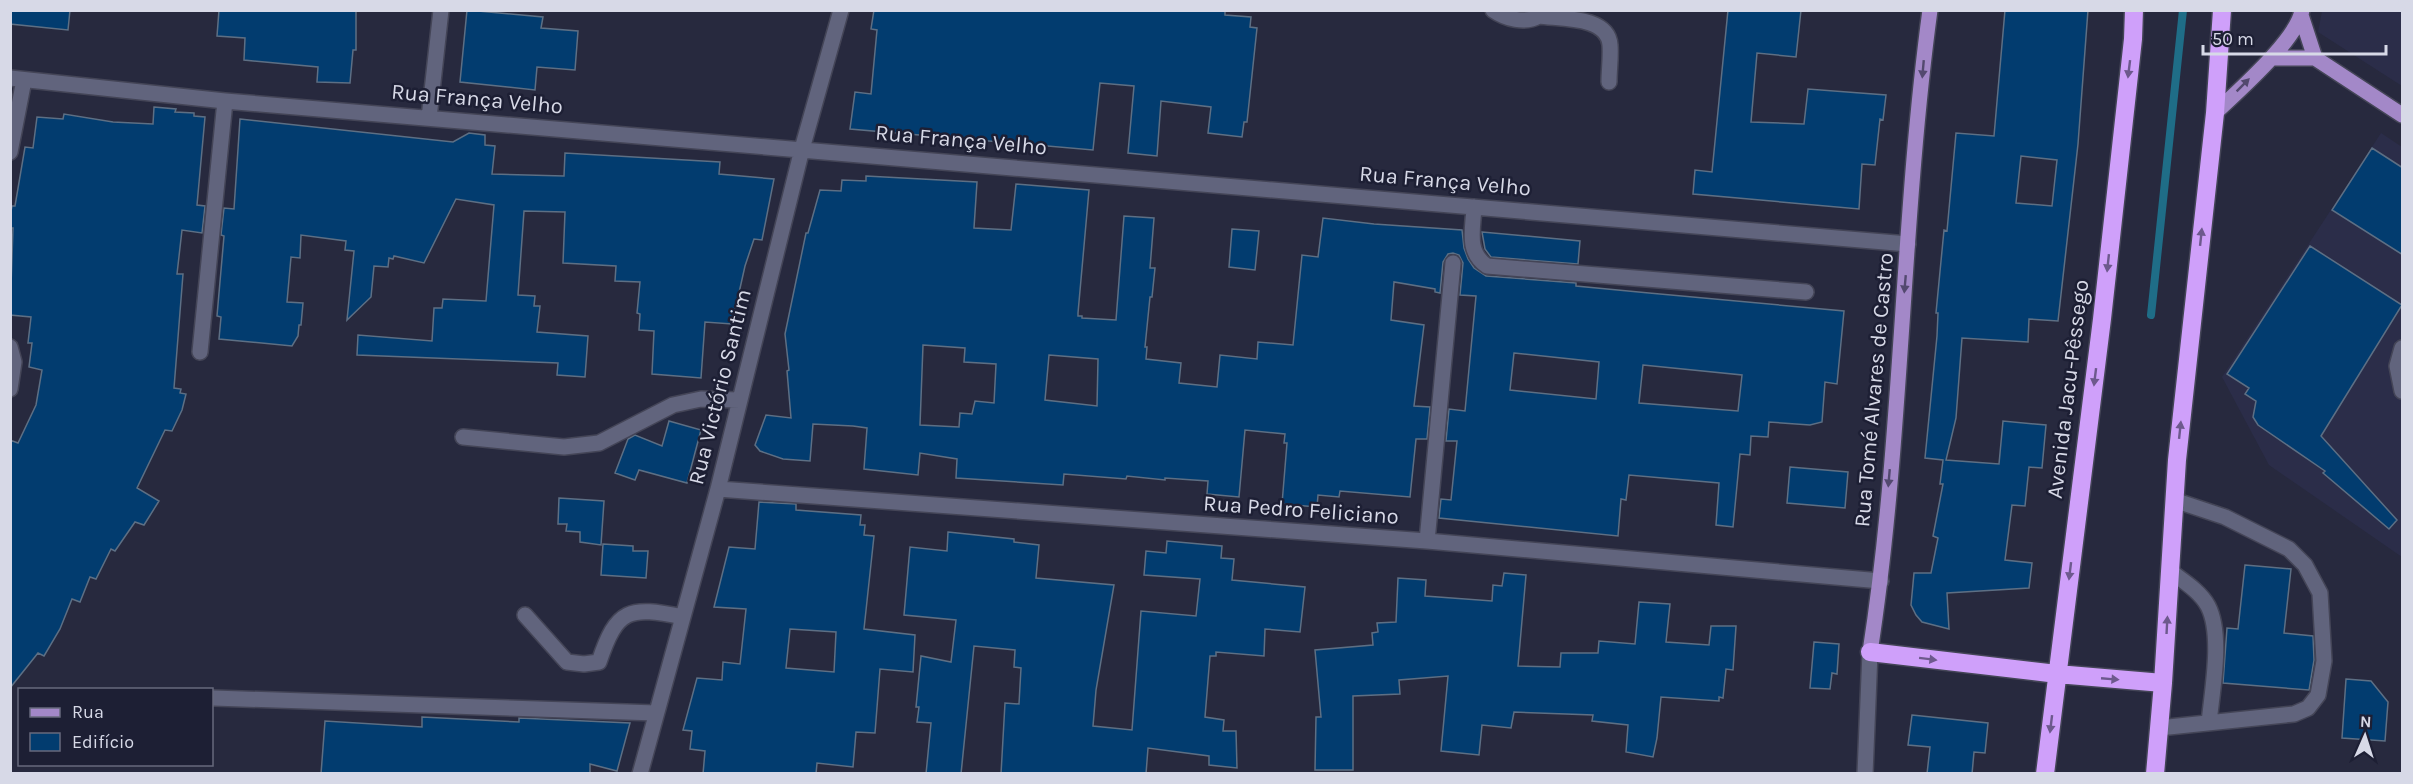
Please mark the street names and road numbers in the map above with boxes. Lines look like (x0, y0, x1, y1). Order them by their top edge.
street label: Rua França Velho (390, 79, 564, 119)
street label: Rua França Velho (874, 120, 1048, 160)
street label: Rua França Velho (1358, 161, 1532, 201)
street label: Rua Tomé Alvares de Castro (1849, 252, 1899, 528)
street label: Avenida Jacu-Pêssego (2042, 278, 2094, 500)
street label: Rua Victório Santim (683, 287, 757, 487)
street label: Rua Pedro Feliciano (1202, 490, 1400, 530)

